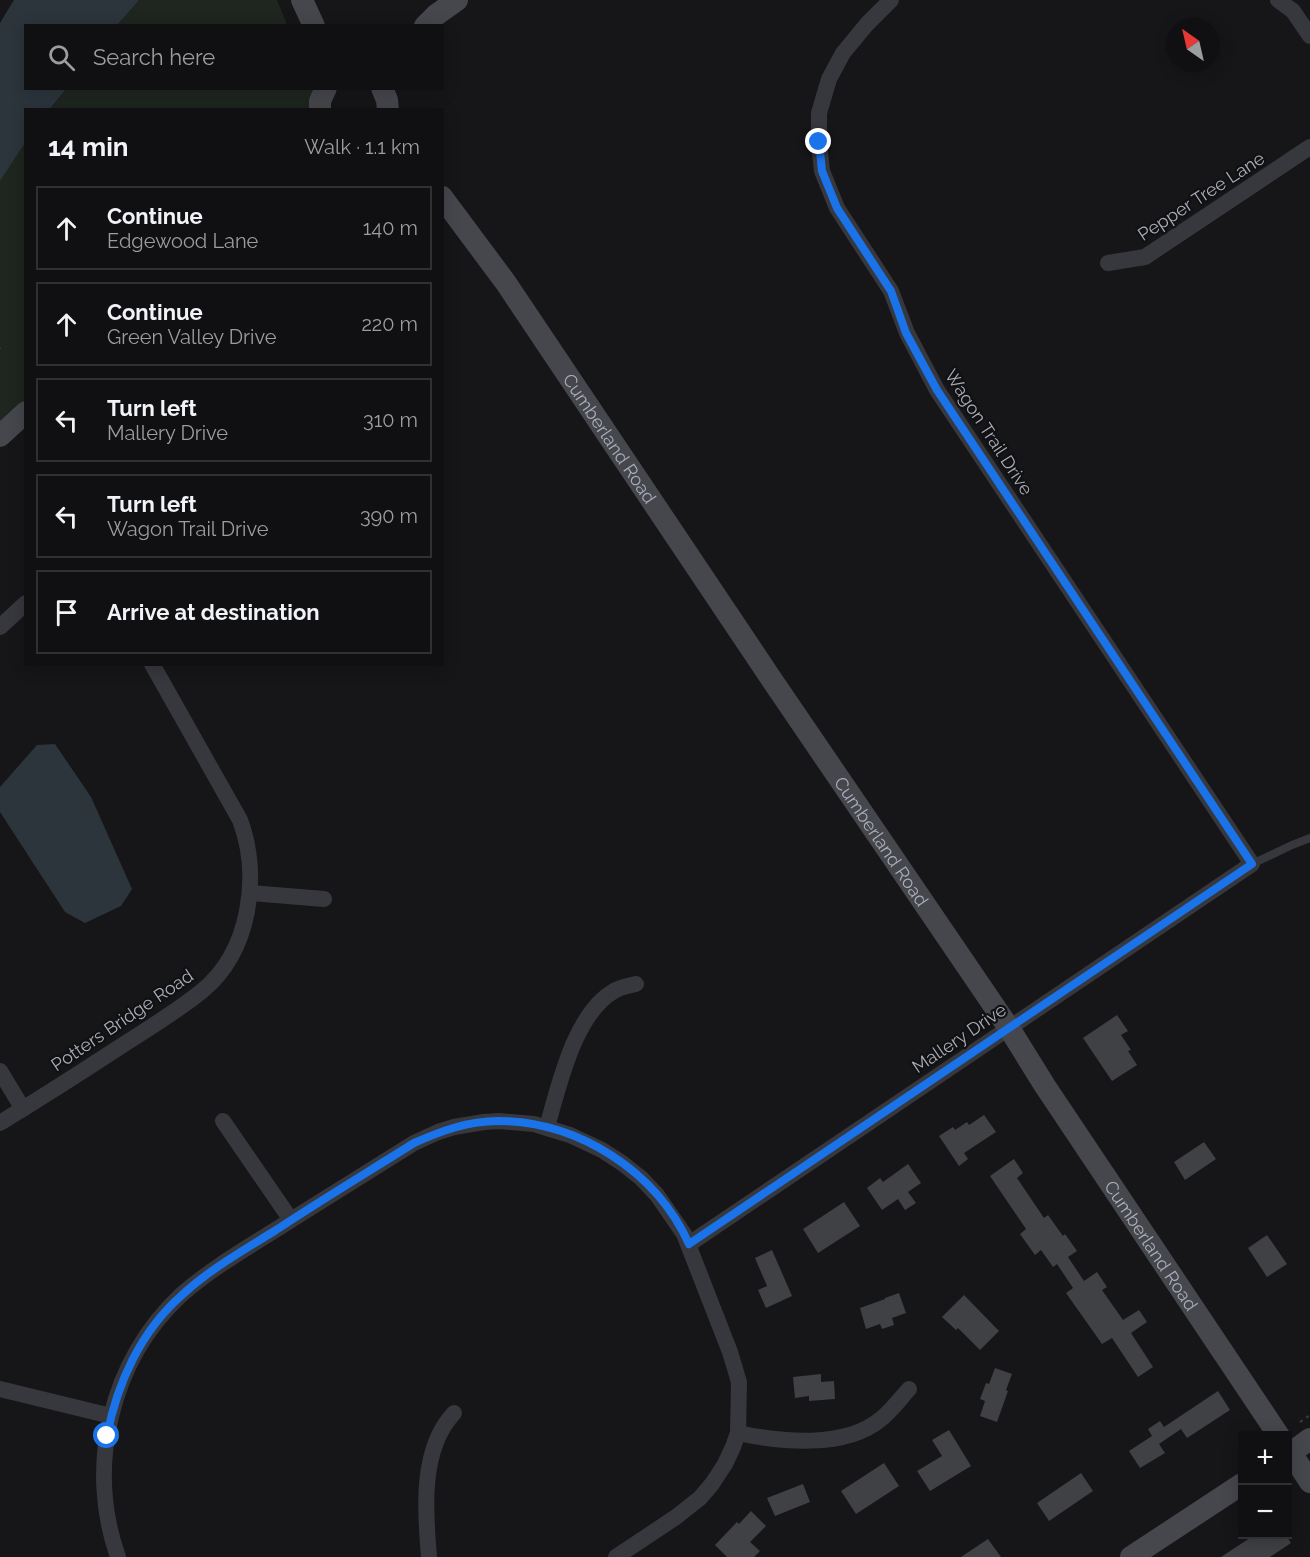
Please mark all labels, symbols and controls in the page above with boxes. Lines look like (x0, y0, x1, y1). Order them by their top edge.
north arrow (1166, 18, 1220, 72)
search box (24, 24, 444, 90)
icon: search (45, 41, 78, 74)
text: Search here (93, 44, 215, 70)
route end (805, 128, 831, 154)
text: 14 min (48, 132, 128, 162)
text: Walk · 1.1 km (304, 135, 420, 159)
street label: Pepper Tree Lane (1134, 147, 1269, 245)
text: Continue (107, 203, 203, 229)
icon: ahead (50, 212, 83, 245)
text: 140 m (363, 216, 418, 240)
text: Edgewood Lane (107, 229, 258, 253)
text: Continue (107, 299, 203, 325)
icon: ahead (50, 308, 83, 341)
text: 220 m (361, 312, 418, 336)
text: Green Valley Drive (107, 325, 276, 349)
street label: Wagon Trail Drive (941, 365, 1038, 499)
street label: Cumberland Road (559, 369, 661, 507)
text: Turn left (107, 395, 197, 421)
icon: left (50, 404, 83, 437)
text: 310 m (363, 408, 418, 432)
text: Mallery Drive (107, 421, 228, 445)
text: Turn left (107, 491, 197, 517)
icon: left (50, 500, 83, 533)
text: 390 m (360, 504, 418, 528)
text: Wagon Trail Drive (107, 517, 269, 541)
icon: arrive (50, 596, 83, 629)
text: Arrive at destination (107, 599, 320, 625)
street label: Cumberland Road (830, 772, 933, 910)
street label: Potters Bridge Road (47, 965, 197, 1075)
street label: Mallery Drive (908, 999, 1010, 1077)
street label: Cumberland Road (1101, 1176, 1202, 1314)
route start (93, 1422, 119, 1448)
map controls (1238, 1431, 1292, 1539)
button: + (1238, 1431, 1292, 1485)
button: − (1238, 1485, 1292, 1539)

